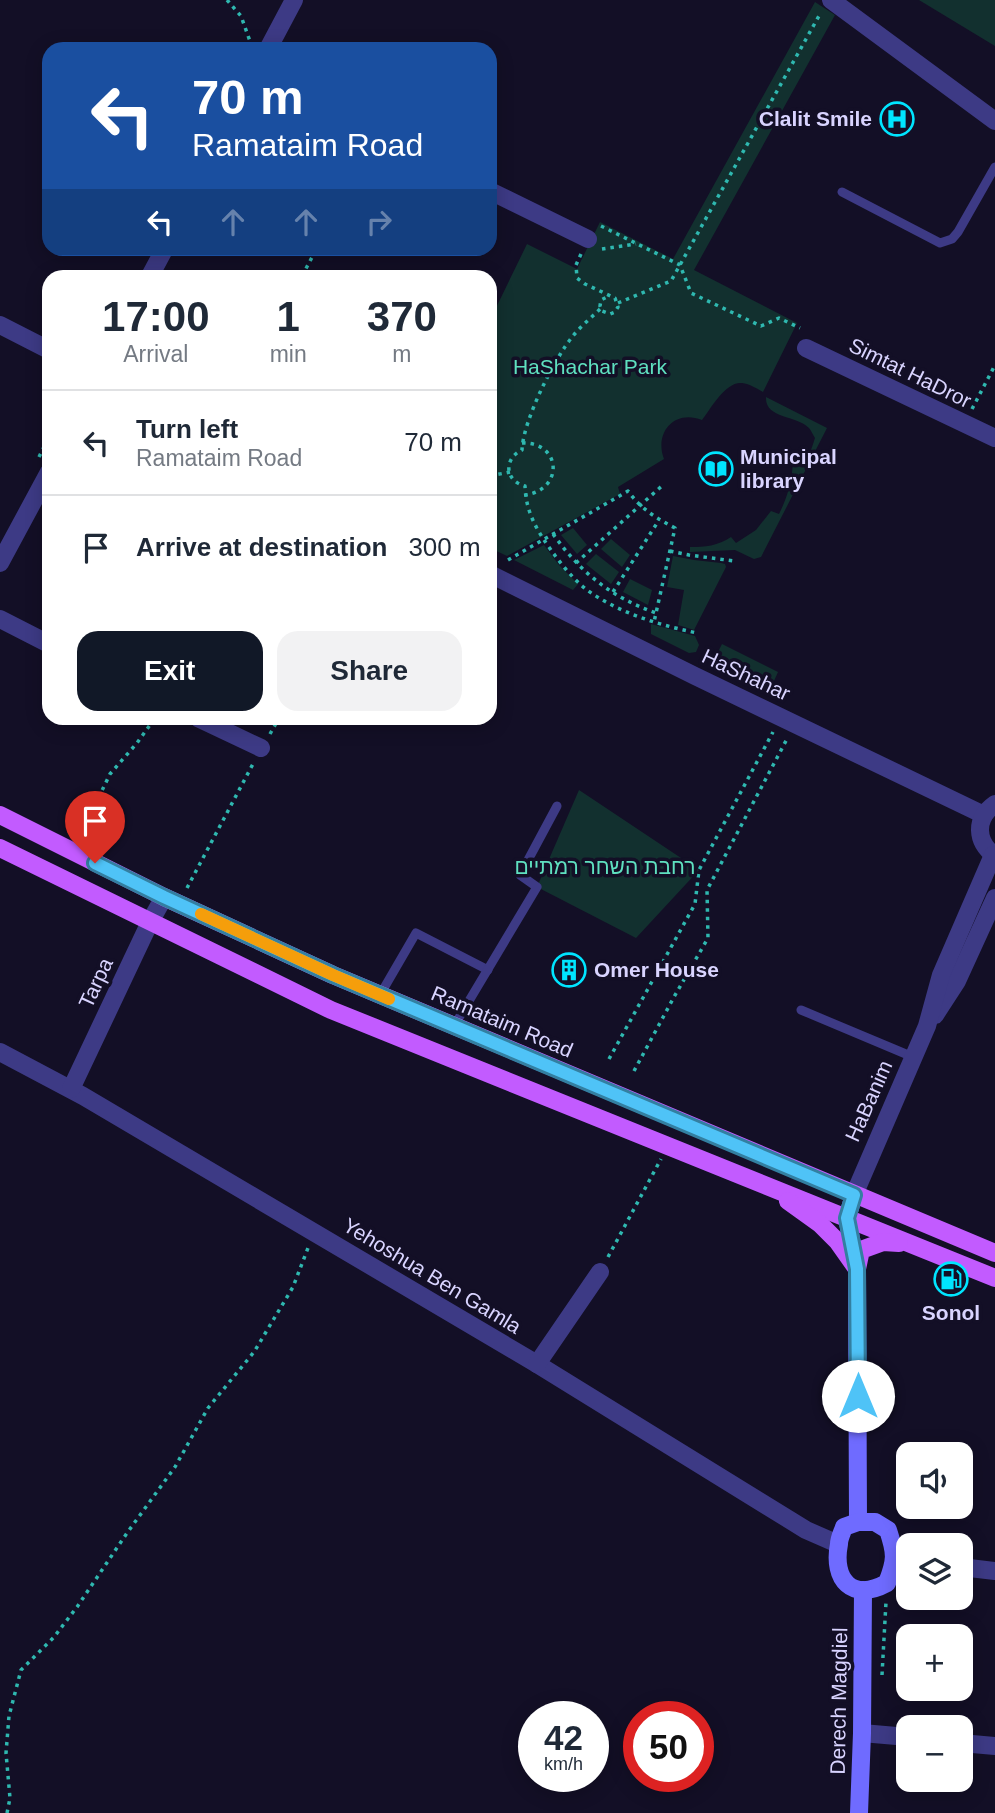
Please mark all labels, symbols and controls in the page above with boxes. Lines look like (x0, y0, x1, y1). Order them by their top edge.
icon: left (77, 70, 168, 161)
text: 70 m (192, 70, 304, 124)
hospital icon: Clalit Smile (878, 100, 916, 138)
place label: Clalit Smile (759, 107, 872, 130)
text: Ramataim Road (192, 127, 423, 163)
icon: left (141, 203, 179, 241)
icon: ahead (214, 203, 252, 241)
icon: ahead (287, 203, 325, 241)
icon: right (360, 203, 398, 241)
text: 17:00 (102, 293, 210, 340)
text: 1 (276, 293, 300, 340)
text: 370 (367, 293, 437, 340)
street label: Simtat HaDror (845, 333, 975, 412)
text: Arrival (123, 341, 188, 367)
text: min (270, 341, 307, 367)
text: m (392, 341, 411, 367)
park label: HaShachar Park (513, 355, 668, 378)
text: Turn left (136, 414, 238, 444)
icon: left (77, 424, 115, 462)
text: 70 m (404, 427, 462, 457)
text: Ramataim Road (136, 445, 302, 471)
place label: Municipal library (740, 445, 837, 492)
library icon: Municipal library (697, 450, 735, 488)
icon: arrive (77, 529, 115, 567)
text: Arrive at destination (136, 532, 387, 562)
text: 300 m (408, 532, 481, 562)
button: Exit (77, 631, 263, 711)
button: Share (277, 631, 462, 711)
street label: HaShahar (698, 644, 794, 705)
pin (65, 791, 125, 863)
icon: arrive (76, 802, 114, 840)
park label: רחבת השחר רמתיים (514, 855, 696, 878)
building icon: Omer House (550, 951, 588, 989)
street label: Tarpa (74, 954, 117, 1011)
place label: Omer House (594, 958, 719, 981)
street label: Ramataim Road (428, 981, 577, 1062)
street label: HaBanim (840, 1057, 897, 1145)
street label: Yehoshua Ben Gamla (339, 1213, 526, 1338)
fuel station icon: Sonol (932, 1260, 970, 1298)
place label: Sonol (922, 1301, 980, 1324)
position arrow (821, 1359, 895, 1433)
map controls (896, 1442, 973, 1792)
button: sound (896, 1442, 973, 1519)
button: layers (896, 1533, 973, 1610)
button: + (896, 1624, 973, 1701)
street label: Derech Magdiel (826, 1627, 851, 1775)
speed limit sign: 50 (623, 1701, 714, 1792)
button: − (896, 1715, 973, 1792)
text: 42 (544, 1718, 583, 1757)
text: km/h (544, 1754, 583, 1774)

